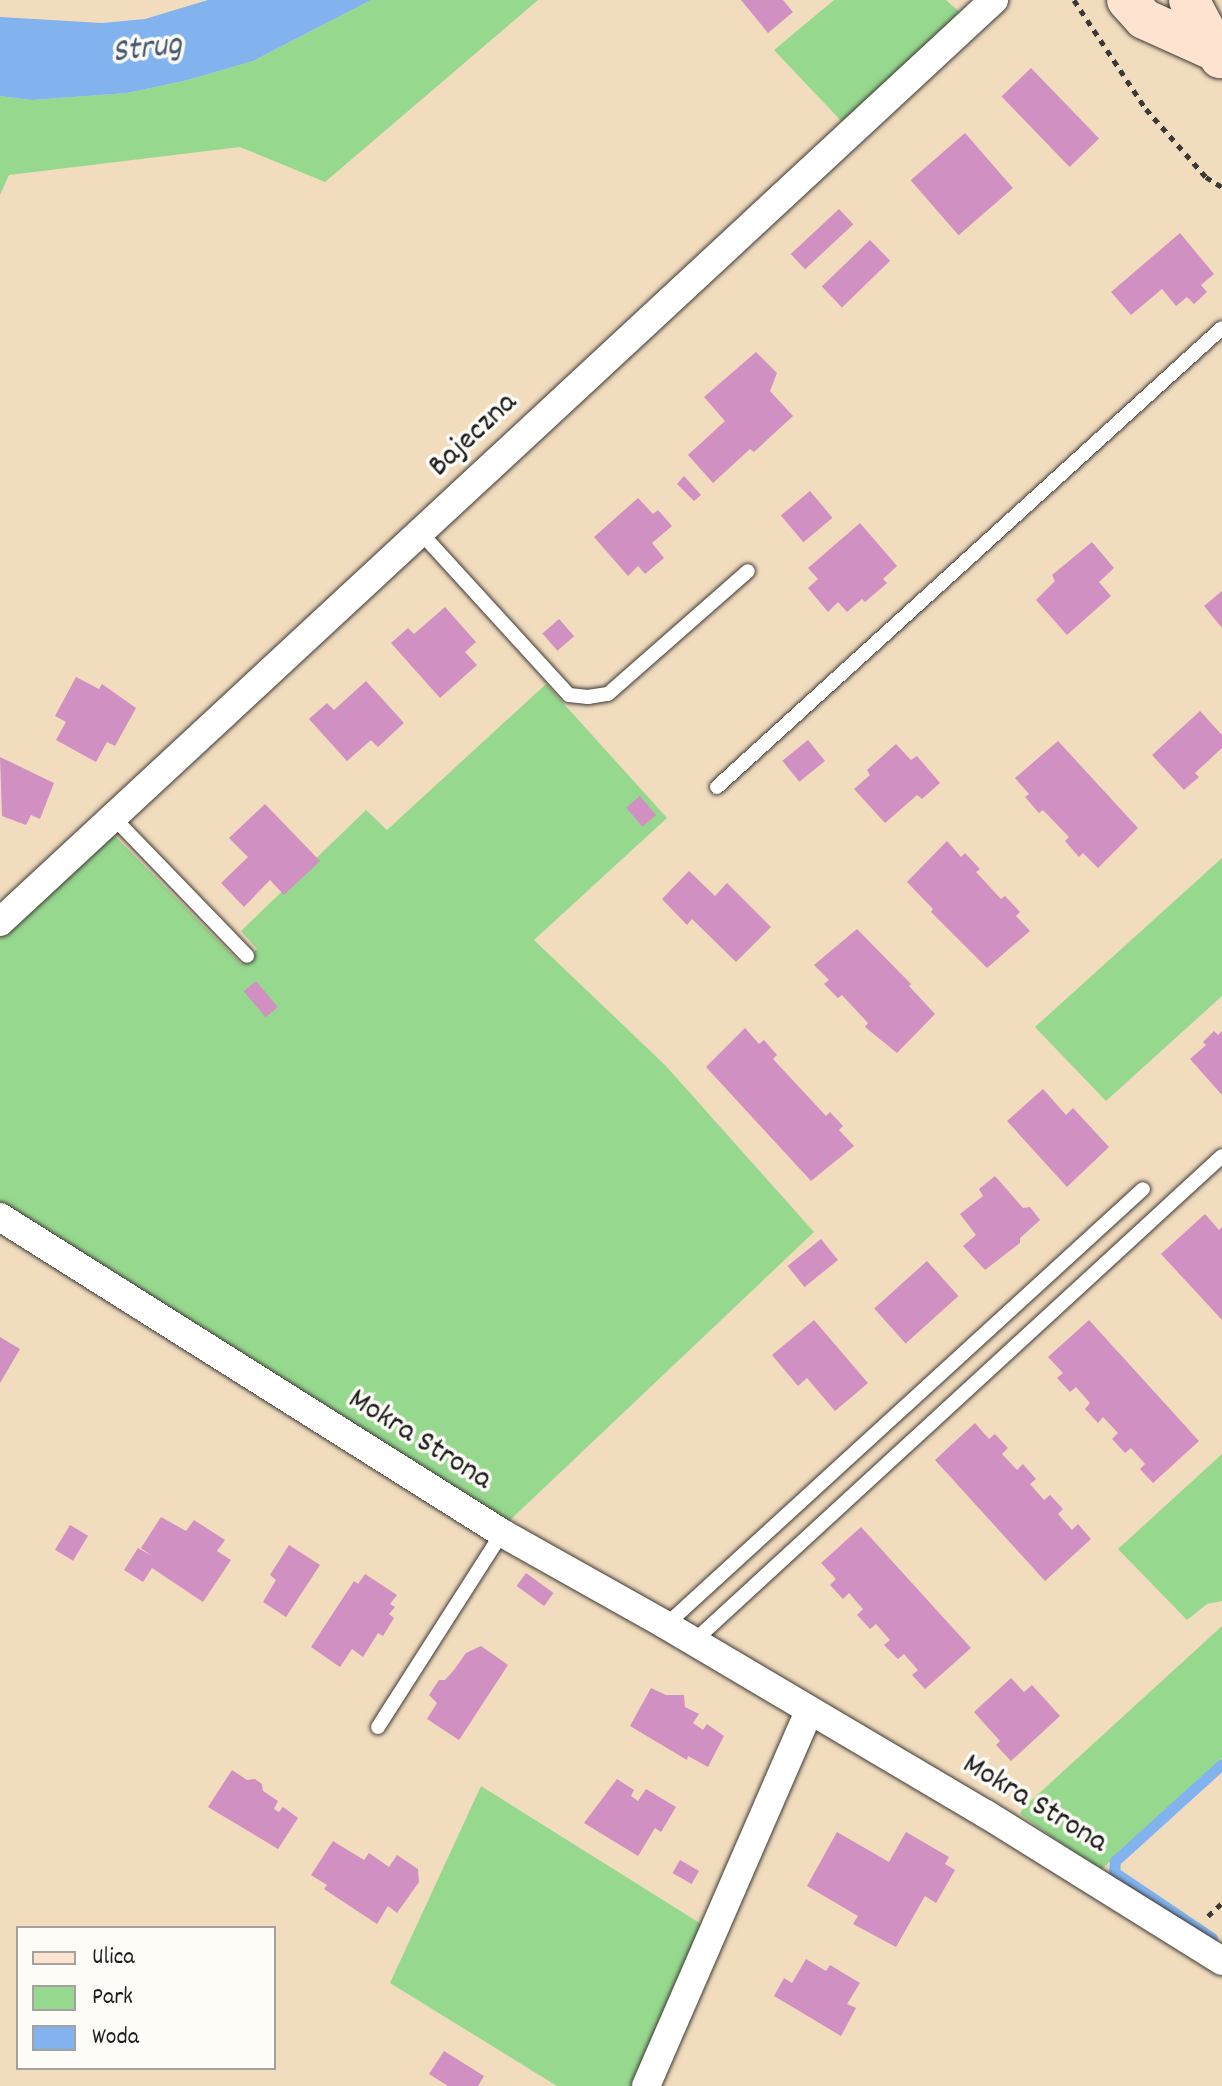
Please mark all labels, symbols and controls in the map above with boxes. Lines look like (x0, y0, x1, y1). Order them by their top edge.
water label: Strug (110, 26, 184, 74)
street label: Bajeczna (422, 385, 526, 487)
street label: Mokra Strona (340, 1382, 498, 1500)
street label: Mokra Strona (955, 1747, 1113, 1863)
legend (16, 1926, 276, 2070)
text: Ulica (92, 1941, 135, 1975)
text: Park (92, 1981, 133, 2015)
text: Woda (92, 2021, 139, 2055)

